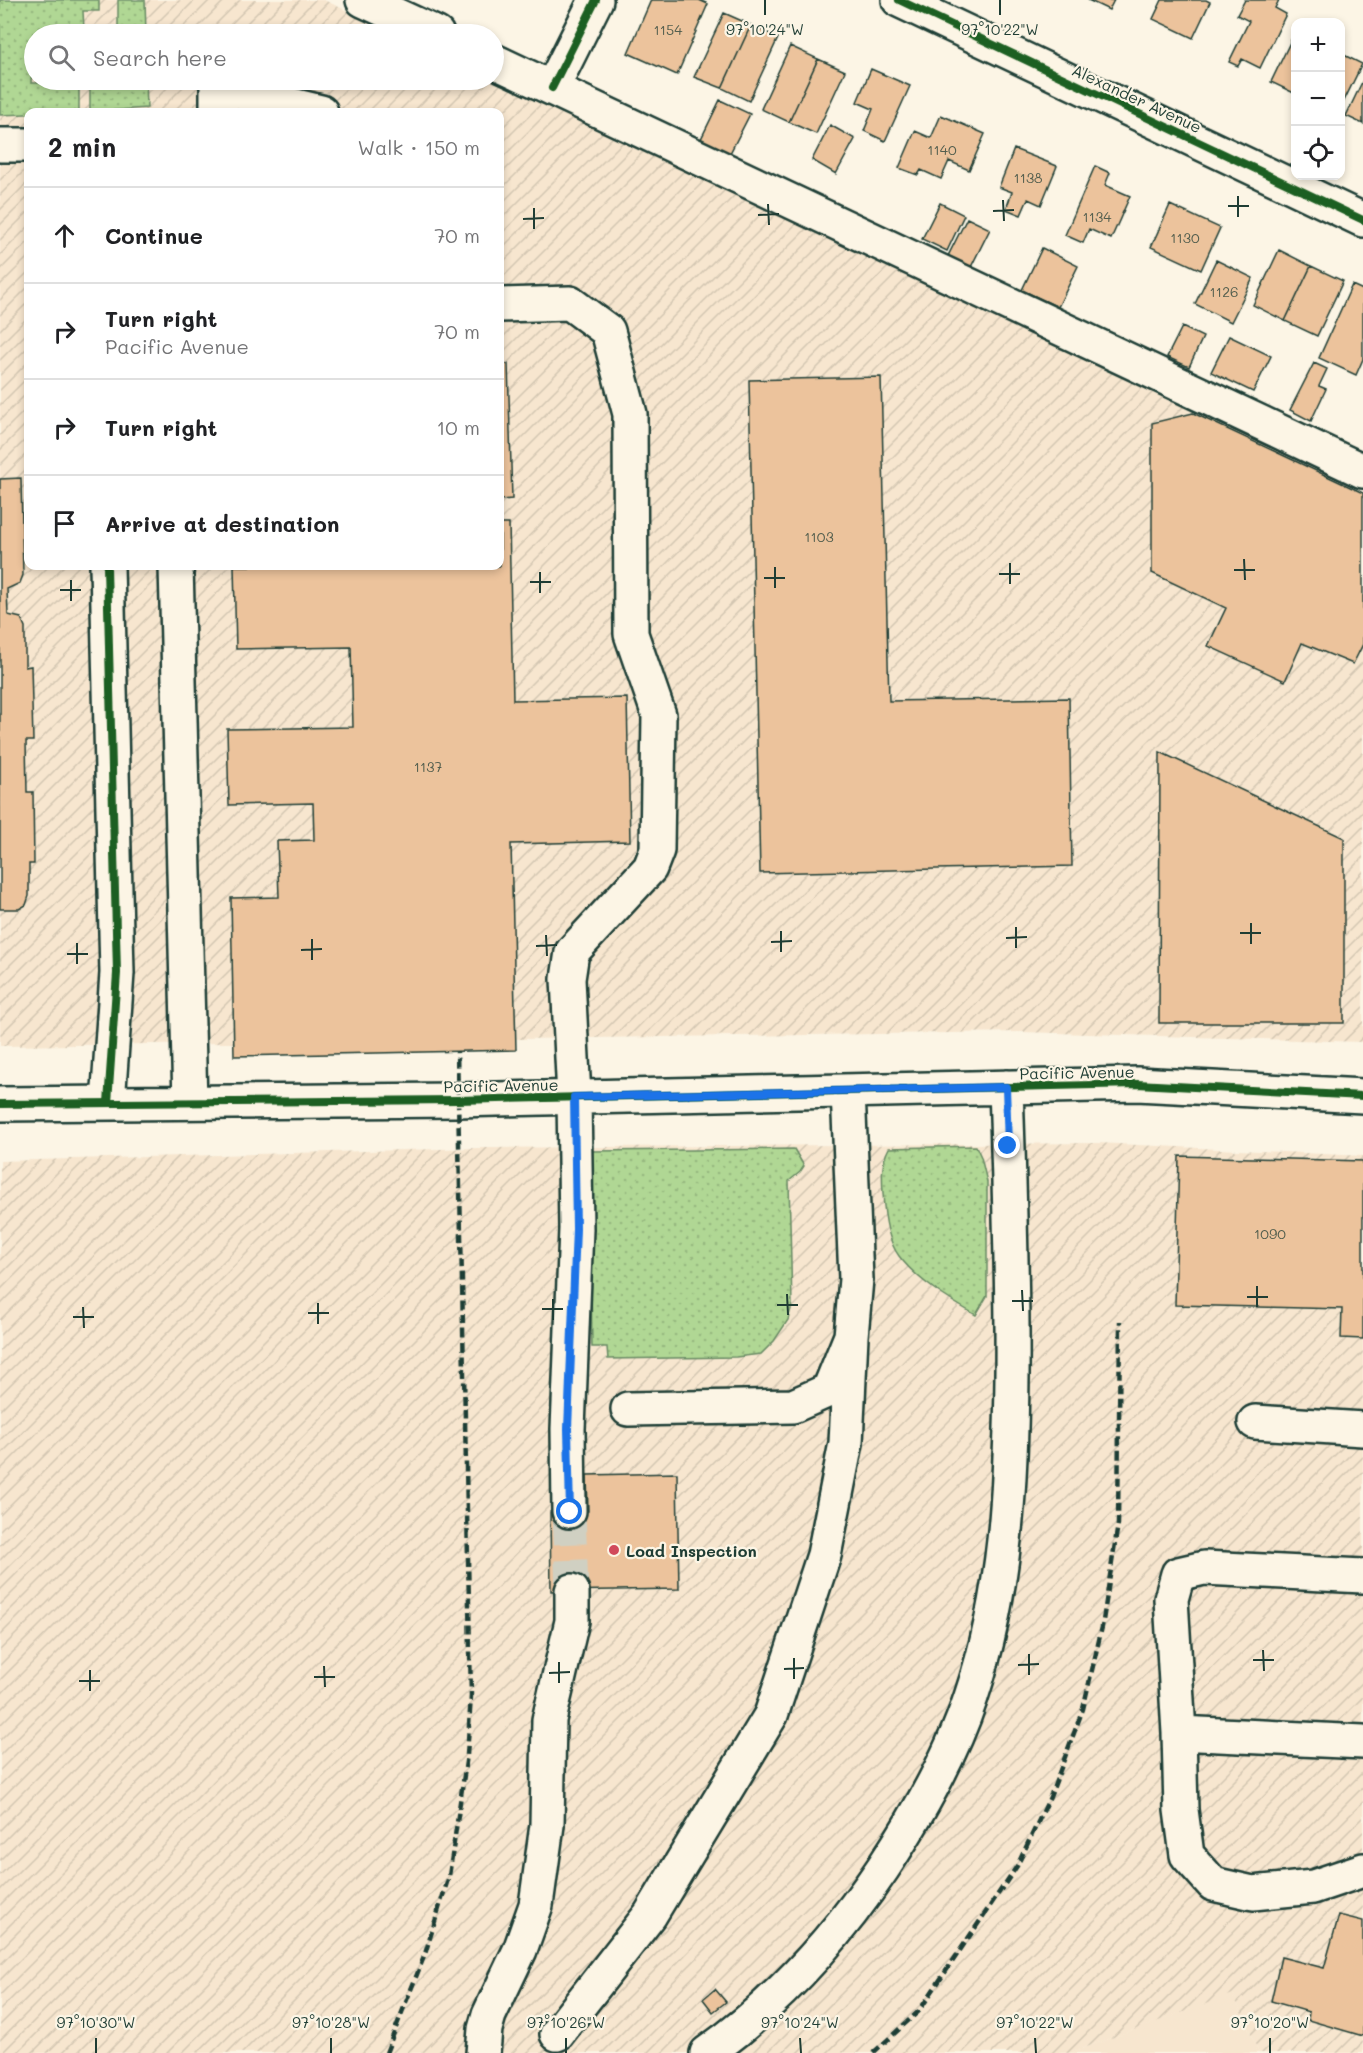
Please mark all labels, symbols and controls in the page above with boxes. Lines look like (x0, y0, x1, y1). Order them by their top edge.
map controls (1291, 18, 1345, 180)
button: + (1291, 18, 1345, 72)
text: 97°10'24"W (726, 19, 804, 39)
text: 97°10'22"W (961, 19, 1039, 39)
house number: 1154 (654, 20, 683, 39)
search box (24, 24, 504, 90)
icon: search (45, 41, 78, 74)
text: Search here (93, 43, 227, 72)
street label: Alexander Avenue (1069, 59, 1205, 137)
button: − (1291, 72, 1345, 126)
button: locate (1291, 126, 1345, 180)
text: 2 min (48, 130, 116, 164)
text: Walk · 150 m (358, 134, 480, 160)
house number: 1140 (927, 140, 957, 159)
house number: 1138 (1013, 168, 1043, 187)
house number: 1134 (1083, 207, 1112, 226)
icon: ahead (48, 219, 81, 252)
text: Continue (105, 221, 203, 250)
text: 70 m (434, 222, 480, 248)
house number: 1130 (1170, 228, 1200, 247)
house number: 1126 (1210, 282, 1238, 301)
text: Turn right (105, 304, 217, 333)
icon: right (48, 315, 81, 348)
text: 70 m (434, 318, 480, 344)
text: Pacific Avenue (105, 333, 249, 359)
icon: right (48, 411, 81, 444)
text: Turn right (105, 413, 217, 442)
text: 10 m (436, 414, 480, 440)
icon: arrive (48, 507, 81, 540)
text: Arrive at destination (105, 509, 340, 538)
house number: 1103 (804, 527, 834, 546)
house number: 1137 (414, 757, 442, 776)
street label: Pacific Avenue (1019, 1060, 1135, 1084)
street label: Pacific Avenue (443, 1073, 559, 1097)
route end (994, 1132, 1020, 1158)
house number: 1090 (1254, 1224, 1286, 1243)
route start (556, 1498, 582, 1524)
place label: Load Inspection (626, 1540, 757, 1561)
marker: Load Inspection (607, 1543, 621, 1557)
text: 97°10'30"W (57, 2012, 135, 2032)
text: 97°10'28"W (292, 2012, 370, 2032)
text: 97°10'26"W (527, 2012, 605, 2032)
text: 97°10'24"W (761, 2012, 839, 2032)
text: 97°10'22"W (996, 2012, 1074, 2032)
text: 97°10'20"W (1231, 2012, 1309, 2032)

